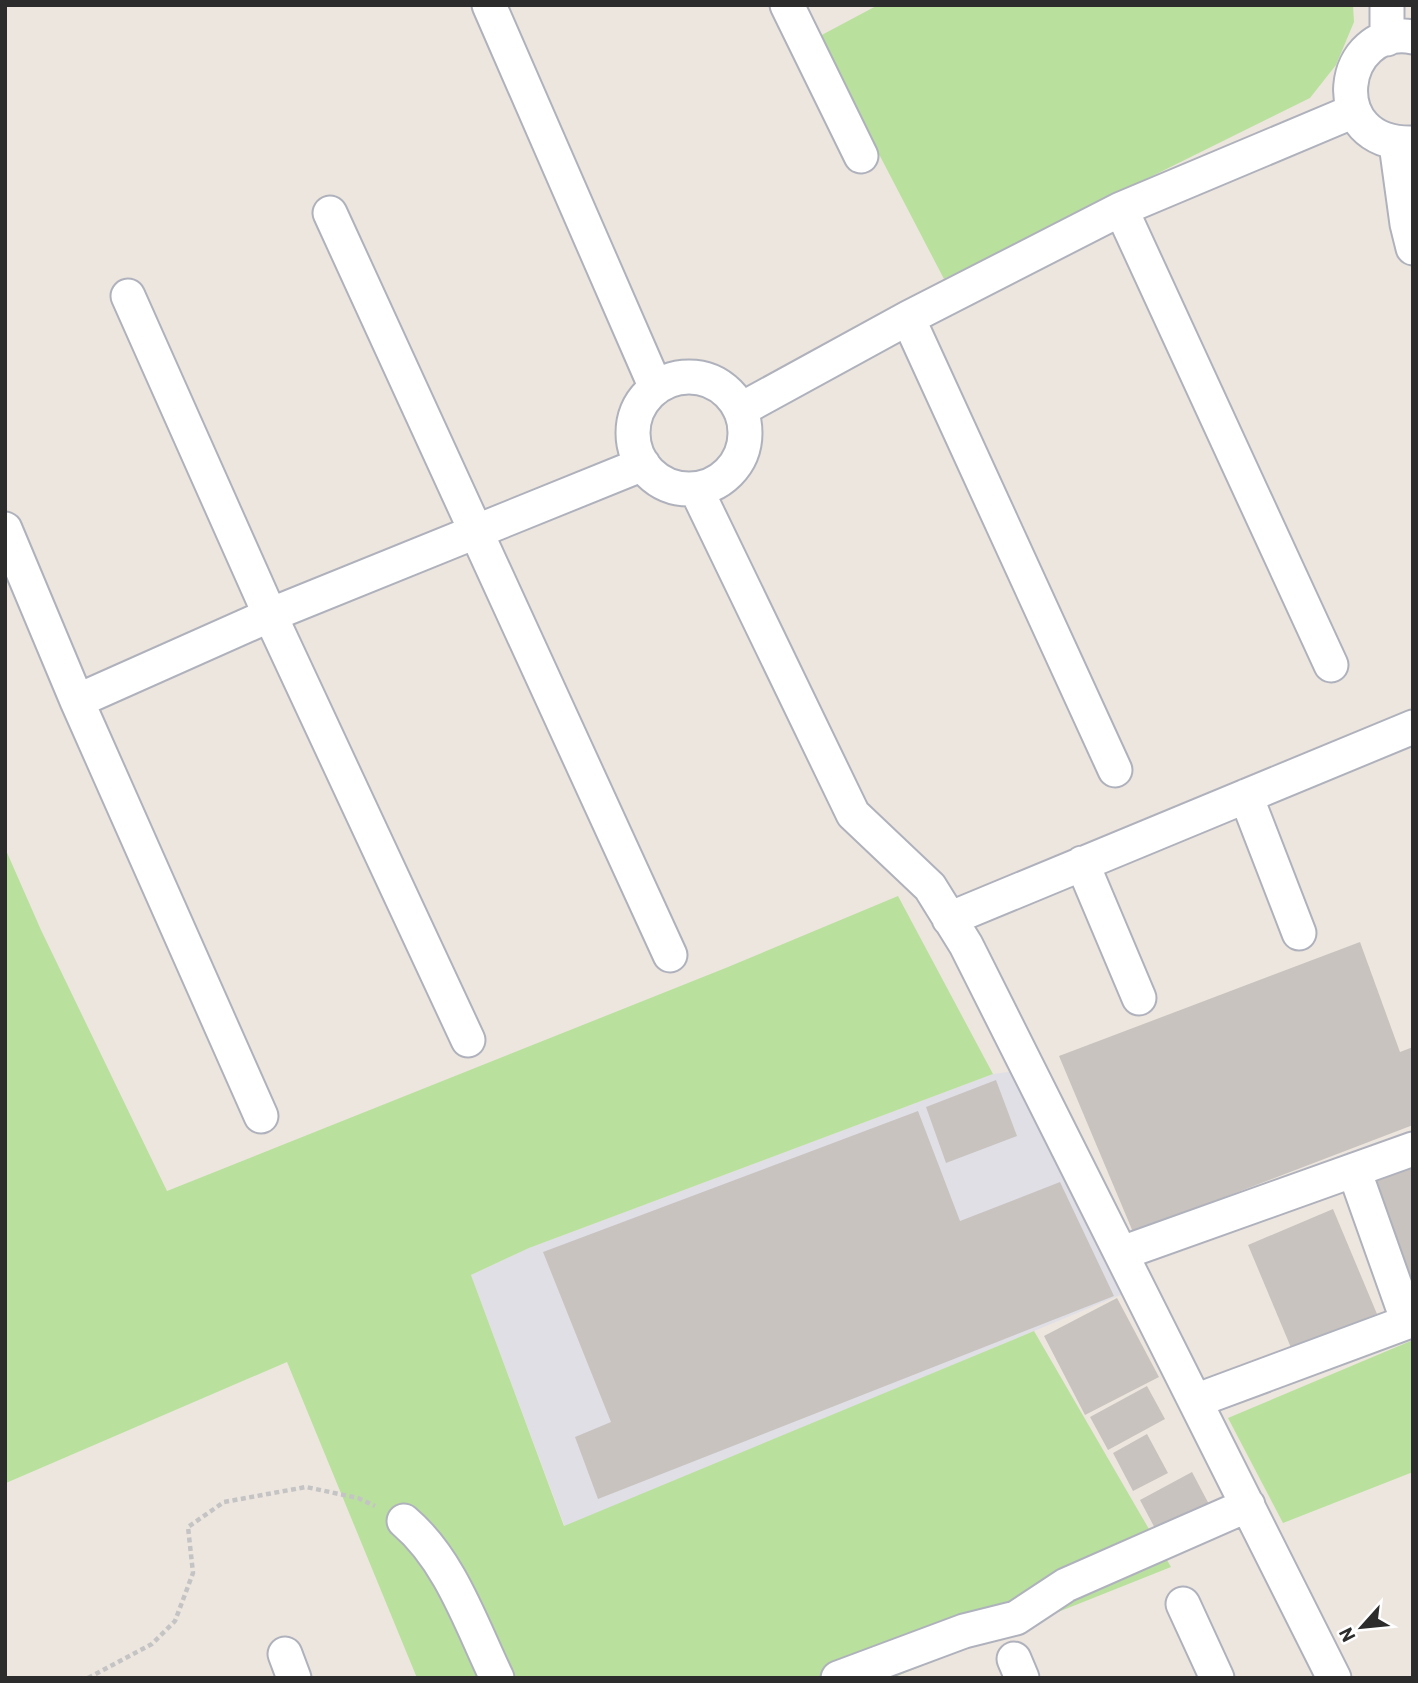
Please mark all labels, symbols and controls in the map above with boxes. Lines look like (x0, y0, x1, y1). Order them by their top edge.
north arrow (1327, 1592, 1397, 1662)
text: N (1333, 1624, 1360, 1646)

